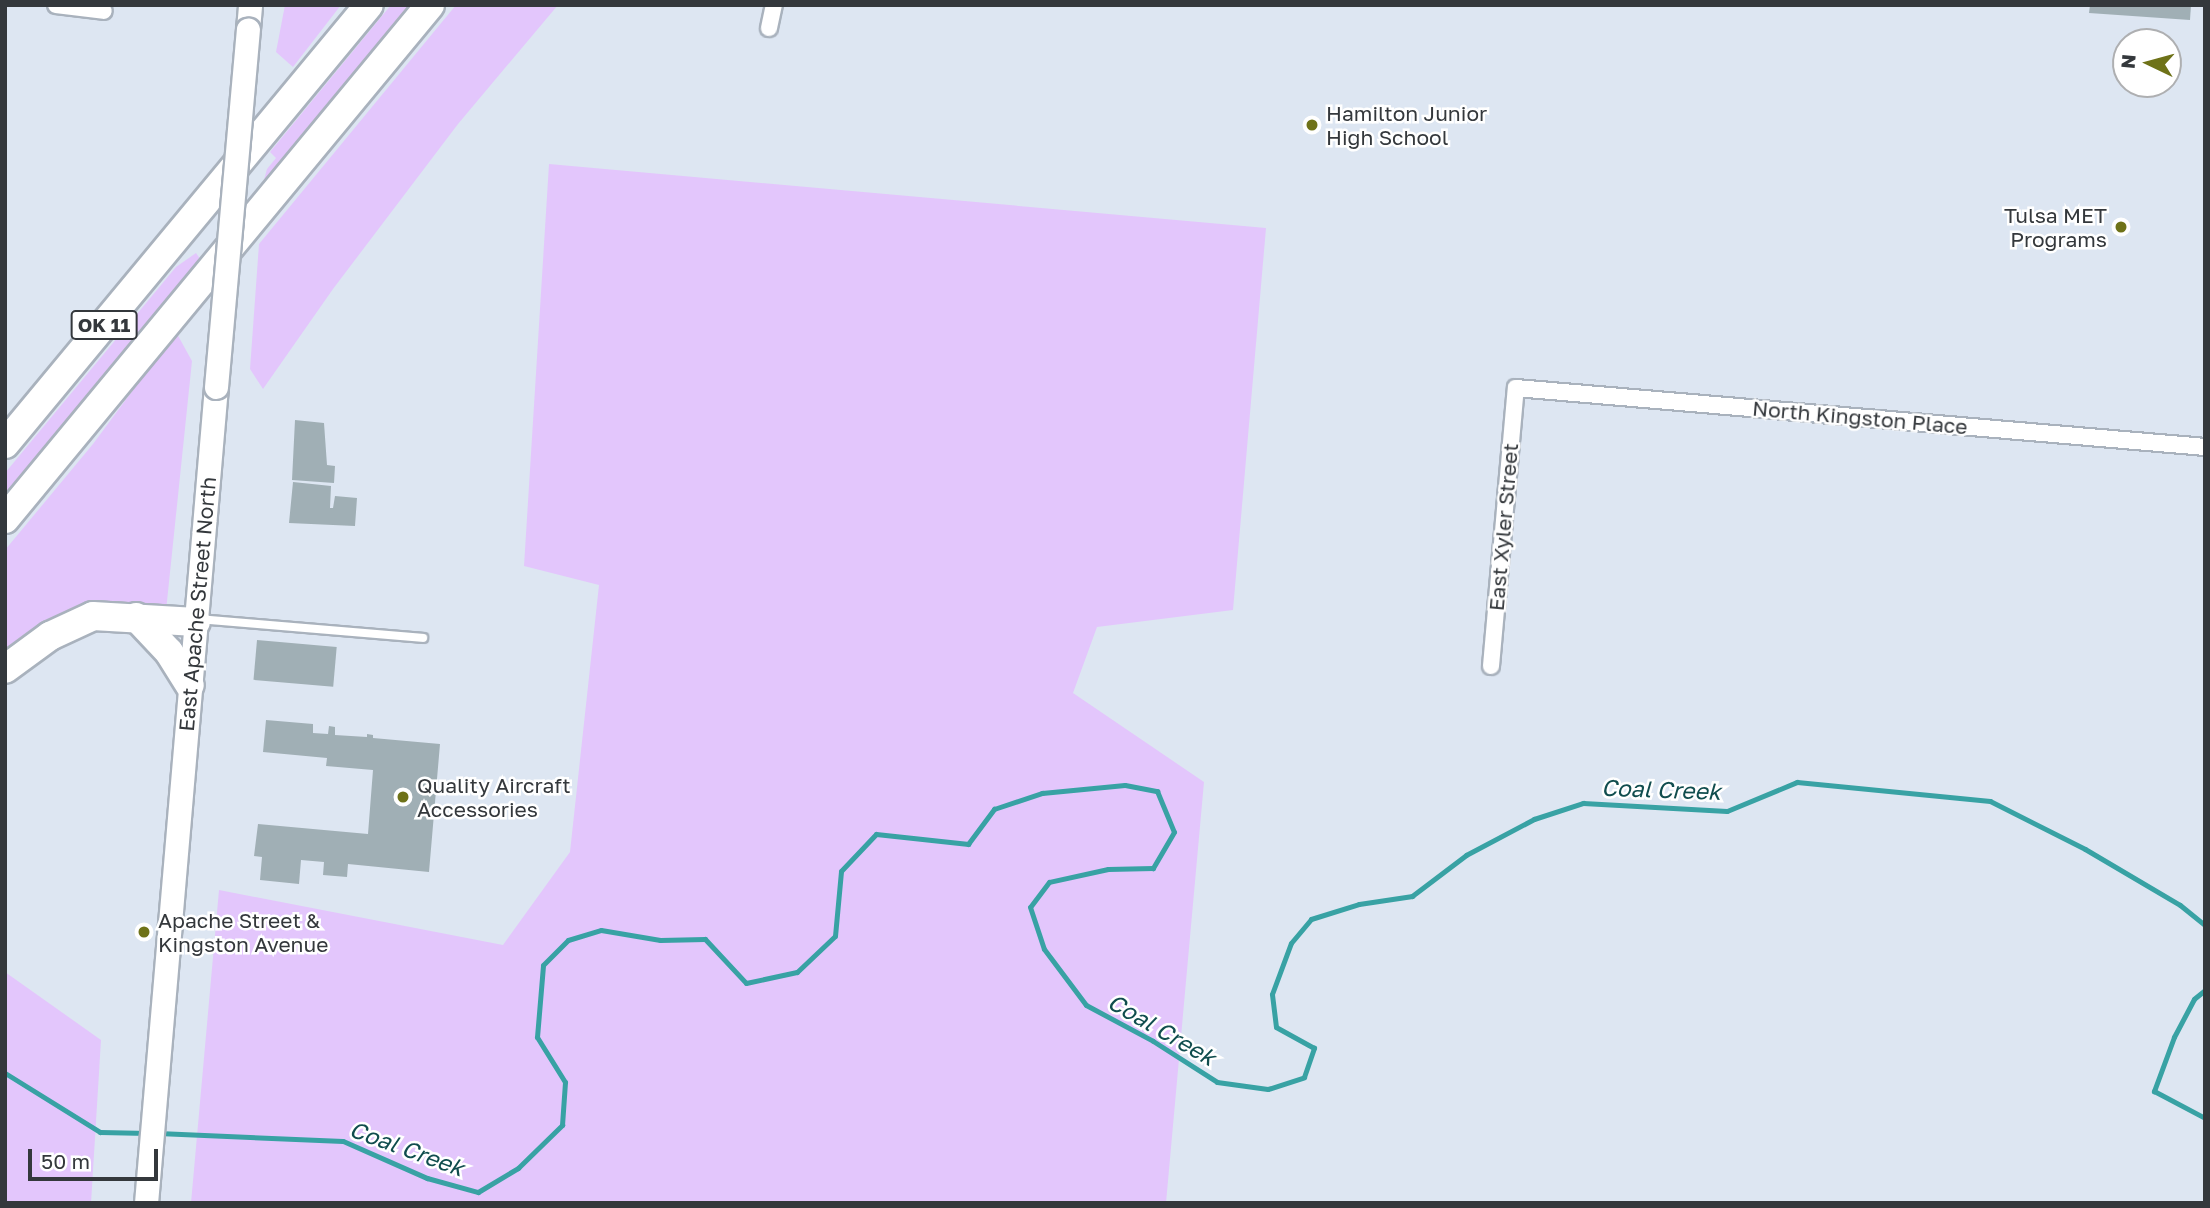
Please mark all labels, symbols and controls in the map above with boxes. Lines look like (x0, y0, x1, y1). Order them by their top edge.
north arrow (2112, 28, 2182, 98)
text: N (2115, 53, 2140, 70)
place label: Hamilton Junior High School (1326, 100, 1487, 150)
marker: Hamilton Junior High School (1304, 117, 1320, 133)
place label: Tulsa MET Programs (2004, 202, 2107, 252)
marker: Tulsa MET Programs (2113, 219, 2129, 235)
road number: OK 11 (69, 310, 139, 340)
street label: North Kingston Place (1751, 395, 1969, 439)
street label: East Xyler Street (1483, 442, 1523, 612)
street label: East Apache Street North (173, 475, 221, 733)
place label: Quality Aircraft Accessories (417, 772, 571, 822)
water label: Coal Creek (1601, 773, 1721, 805)
marker: Quality Aircraft Accessories (395, 789, 411, 805)
place label: Apache Street & Kingston Avenue (158, 907, 328, 957)
marker: Apache Street & Kingston Avenue (136, 924, 152, 940)
water label: Coal Creek (1103, 987, 1221, 1071)
water label: Coal Creek (346, 1115, 468, 1181)
scale bar (32, 1134, 161, 1178)
text: 50 m (41, 1148, 90, 1174)

